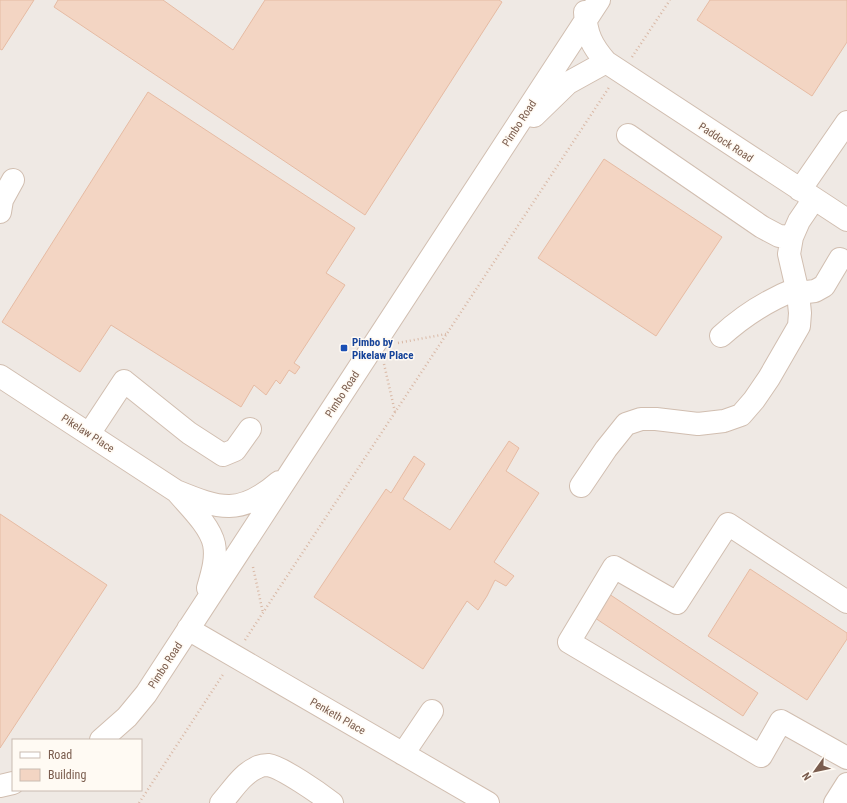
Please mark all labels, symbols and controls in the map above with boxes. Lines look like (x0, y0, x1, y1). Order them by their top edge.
street label: Pimbo Road (500, 98, 539, 149)
street label: Paddock Road (696, 120, 755, 165)
place label: Pimbo by Pikelaw Place (352, 336, 413, 362)
marker: Pimbo by Pikelaw Place (339, 343, 349, 353)
street label: Pimbo Road (323, 369, 362, 420)
street label: Pikelaw Place (59, 412, 117, 455)
street label: Pimbo Road (146, 640, 185, 691)
street label: Penketh Place (308, 695, 368, 737)
legend (12, 739, 142, 791)
text: Road (48, 748, 72, 762)
north arrow (795, 751, 835, 791)
text: Building (48, 768, 86, 782)
text: N (800, 770, 814, 783)

